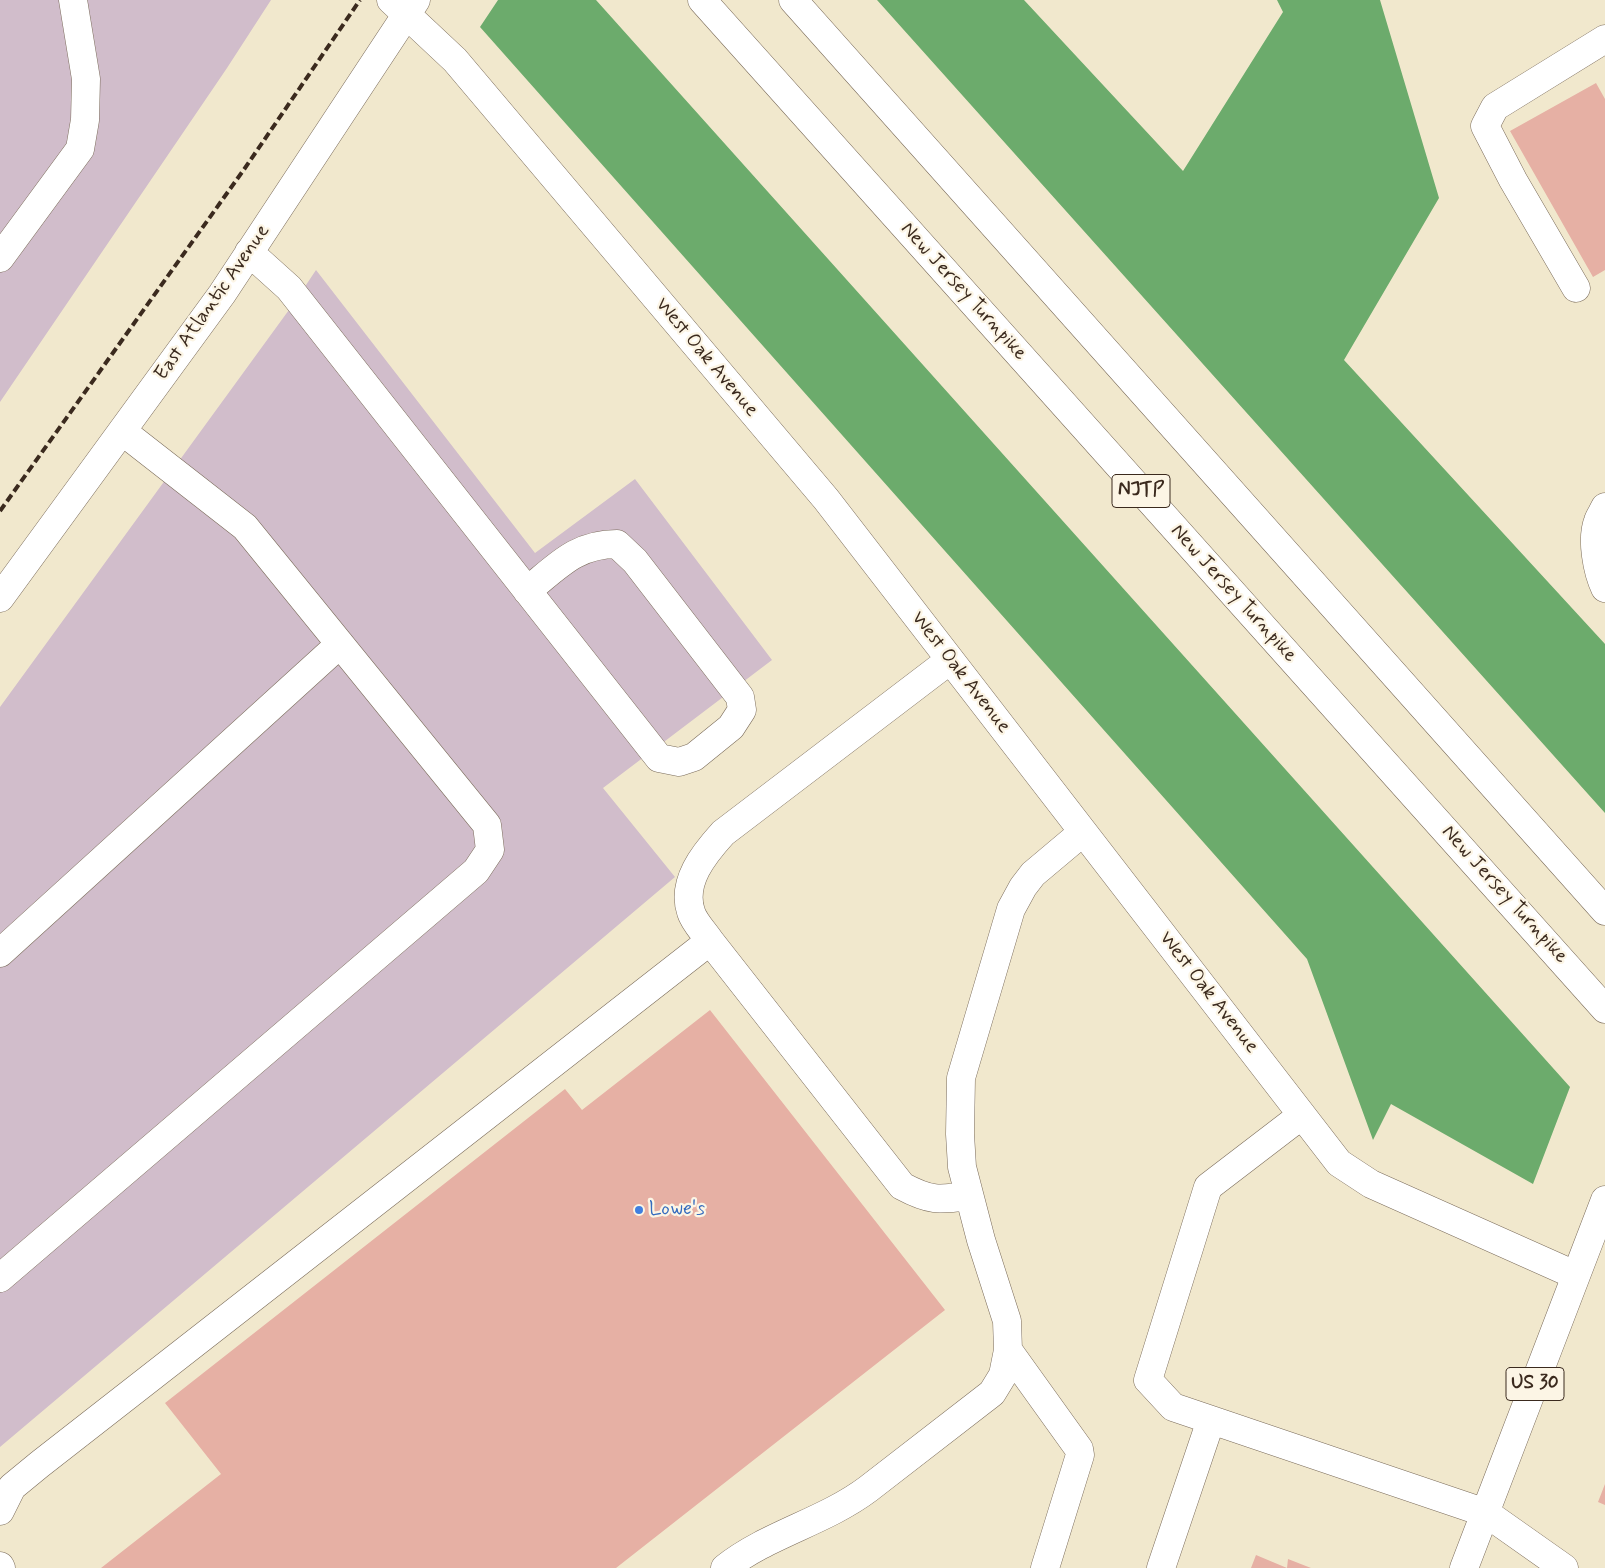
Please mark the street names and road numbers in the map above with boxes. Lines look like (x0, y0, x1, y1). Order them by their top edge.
street label: New Jersey Turnpike (895, 218, 1031, 366)
street label: East Atlantic Avenue (150, 220, 276, 386)
street label: West Oak Avenue (649, 294, 763, 422)
road number: NJTP (1112, 474, 1170, 508)
street label: New Jersey Turnpike (1165, 520, 1301, 668)
street label: West Oak Avenue (905, 607, 1015, 739)
street label: New Jersey Turnpike (1436, 821, 1572, 969)
street label: West Oak Avenue (1153, 927, 1263, 1059)
road number: US 30 (1506, 1368, 1564, 1400)

